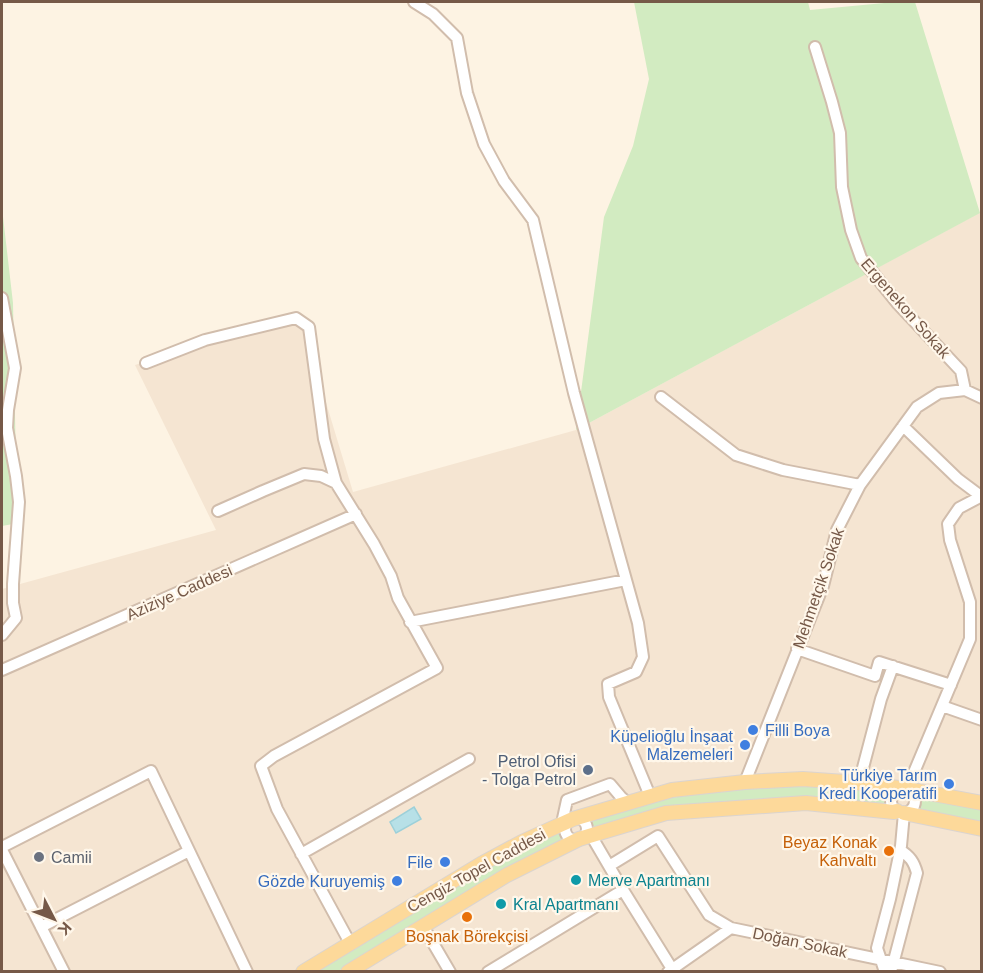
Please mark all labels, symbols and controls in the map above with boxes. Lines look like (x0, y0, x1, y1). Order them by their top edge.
street label: Ergenekon Sokak (858, 255, 954, 362)
street label: Mehmetçik Sokak (790, 525, 847, 651)
street label: Aziziye Caddesi (124, 562, 235, 623)
place label: Filli Boya (765, 722, 830, 739)
marker: Filli Boya (746, 723, 760, 737)
place label: Küpelioğlu İnşaat Malzemeleri (610, 727, 734, 763)
marker: Küpelioğlu İnşaat Malzemeleri (738, 738, 752, 752)
place label: Petrol Ofisi - Tolga Petrol (482, 753, 576, 788)
marker: Petrol Ofisi - Tolga Petrol (581, 763, 595, 777)
place label: Türkiye Tarım Kredi Kooperatifi (819, 767, 937, 802)
marker: Türkiye Tarım Kredi Kooperatifi (942, 777, 956, 791)
street label: Cengiz Topel Caddesi (404, 825, 548, 916)
place label: Beyaz Konak Kahvaltı (783, 834, 878, 869)
marker: Beyaz Konak Kahvaltı (882, 844, 896, 858)
place label: Camii (51, 849, 92, 866)
marker: Camii (32, 850, 46, 864)
place label: File (407, 854, 433, 871)
marker: File (438, 855, 452, 869)
place label: Merve Apartmanı (588, 872, 710, 889)
place label: Gözde Kuruyemiş (258, 873, 385, 890)
marker: Merve Apartmanı (569, 873, 583, 887)
marker: Gözde Kuruyemiş (390, 874, 404, 888)
north arrow (24, 889, 84, 949)
place label: Kral Apartmanı (513, 896, 619, 913)
marker: Kral Apartmanı (494, 897, 508, 911)
marker: Boşnak Börekçisi (460, 910, 474, 924)
text: K (54, 919, 75, 939)
street label: Doğan Sokak (751, 924, 850, 961)
place label: Boşnak Börekçisi (406, 928, 528, 945)

